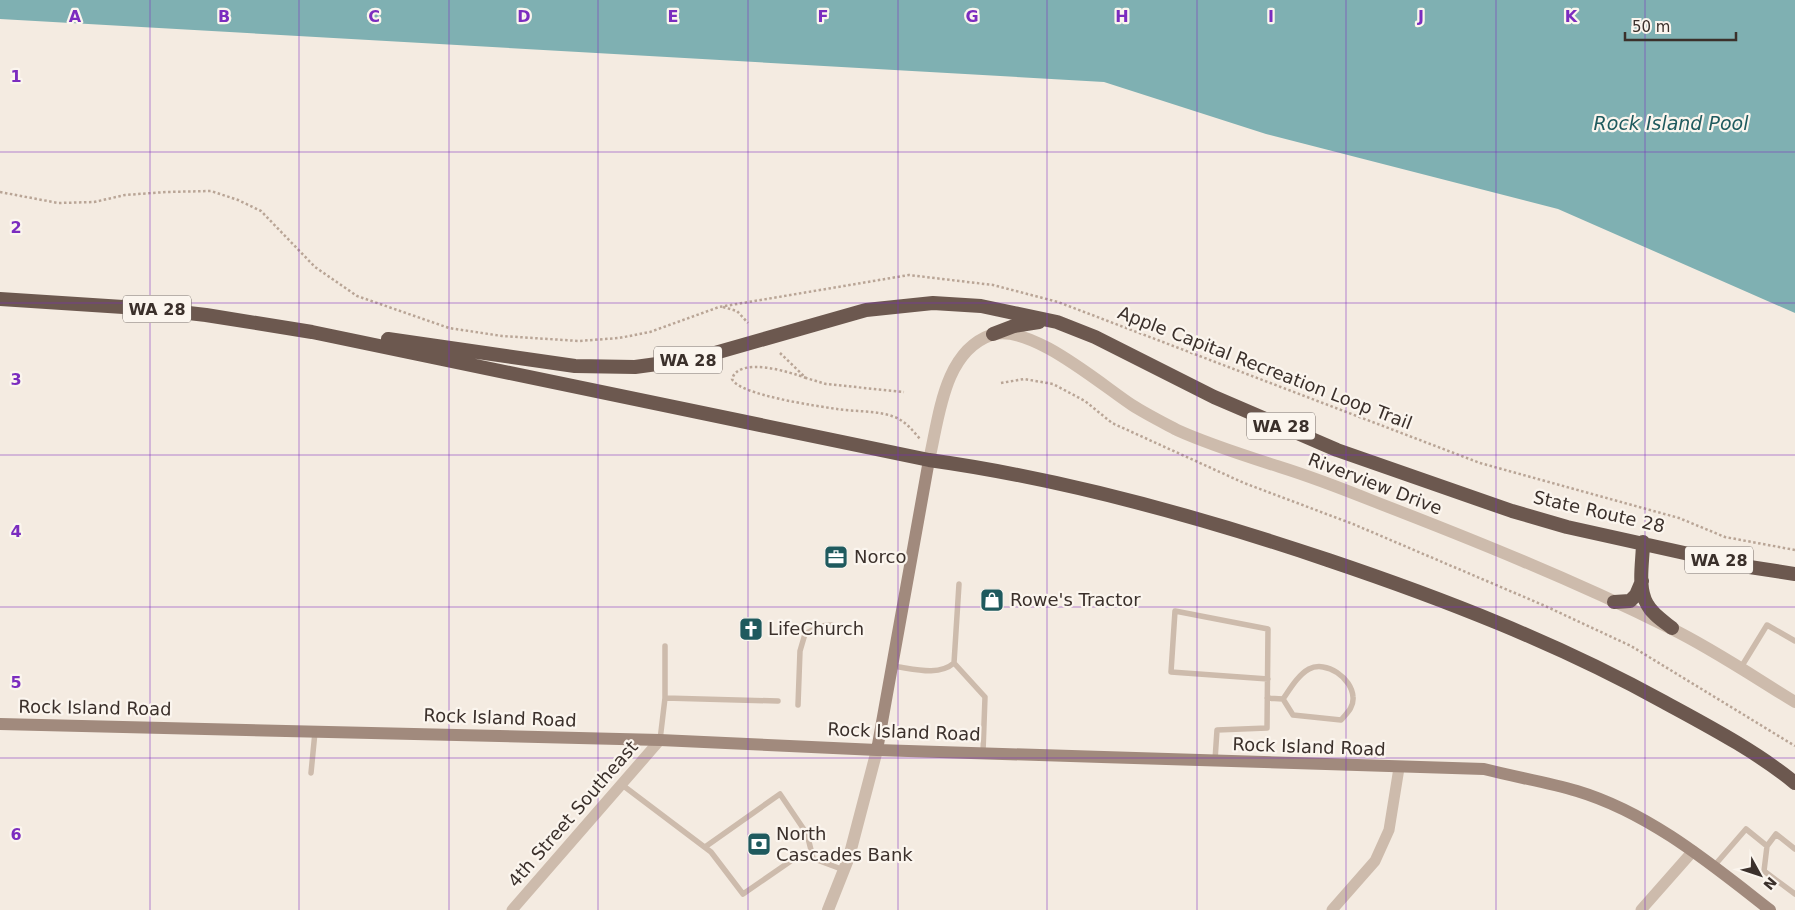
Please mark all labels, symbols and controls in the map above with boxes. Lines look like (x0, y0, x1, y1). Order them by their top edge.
text: A (69, 7, 82, 26)
text: B (218, 7, 230, 26)
text: C (368, 7, 380, 26)
text: D (517, 7, 531, 26)
text: E (668, 7, 678, 26)
text: F (818, 7, 828, 26)
text: G (965, 7, 979, 26)
text: H (1115, 7, 1129, 26)
text: I (1268, 7, 1274, 26)
text: J (1417, 7, 1424, 26)
text: K (1565, 7, 1578, 26)
scale bar (1625, 10, 1736, 42)
text: 50 m (1632, 18, 1670, 36)
text: 1 (10, 67, 22, 86)
water label: Rock Island Pool (1594, 112, 1749, 134)
text: 2 (10, 218, 22, 237)
road number: WA 28 (123, 296, 191, 322)
street label: Apple Capital Recreation Loop Trail (1115, 302, 1415, 434)
road number: WA 28 (654, 346, 722, 374)
text: 3 (10, 370, 22, 389)
road number: WA 28 (1247, 412, 1315, 440)
street label: Riverview Drive (1305, 448, 1445, 519)
street label: State Route 28 (1531, 486, 1667, 537)
text: 4 (10, 522, 22, 541)
office icon: Norco (823, 544, 849, 570)
place label: Norco (854, 546, 906, 567)
road number: WA 28 (1685, 546, 1753, 574)
shop icon: Rowe's Tractor (979, 587, 1005, 613)
place label: Rowe's Tractor (1010, 589, 1141, 610)
church icon: LifeChurch (738, 616, 764, 642)
place label: LifeChurch (768, 618, 864, 639)
text: 5 (10, 673, 22, 692)
street label: Rock Island Road (18, 696, 172, 719)
street label: Rock Island Road (423, 704, 577, 731)
street label: Rock Island Road (827, 718, 981, 745)
street label: Rock Island Road (1232, 733, 1386, 760)
street label: 4th Street Southeast (503, 736, 642, 891)
place label: North Cascades Bank (776, 823, 913, 865)
text: 6 (10, 825, 22, 844)
bank icon: North Cascades Bank (746, 831, 772, 857)
north arrow (1735, 850, 1785, 900)
text: N (1760, 874, 1780, 893)

